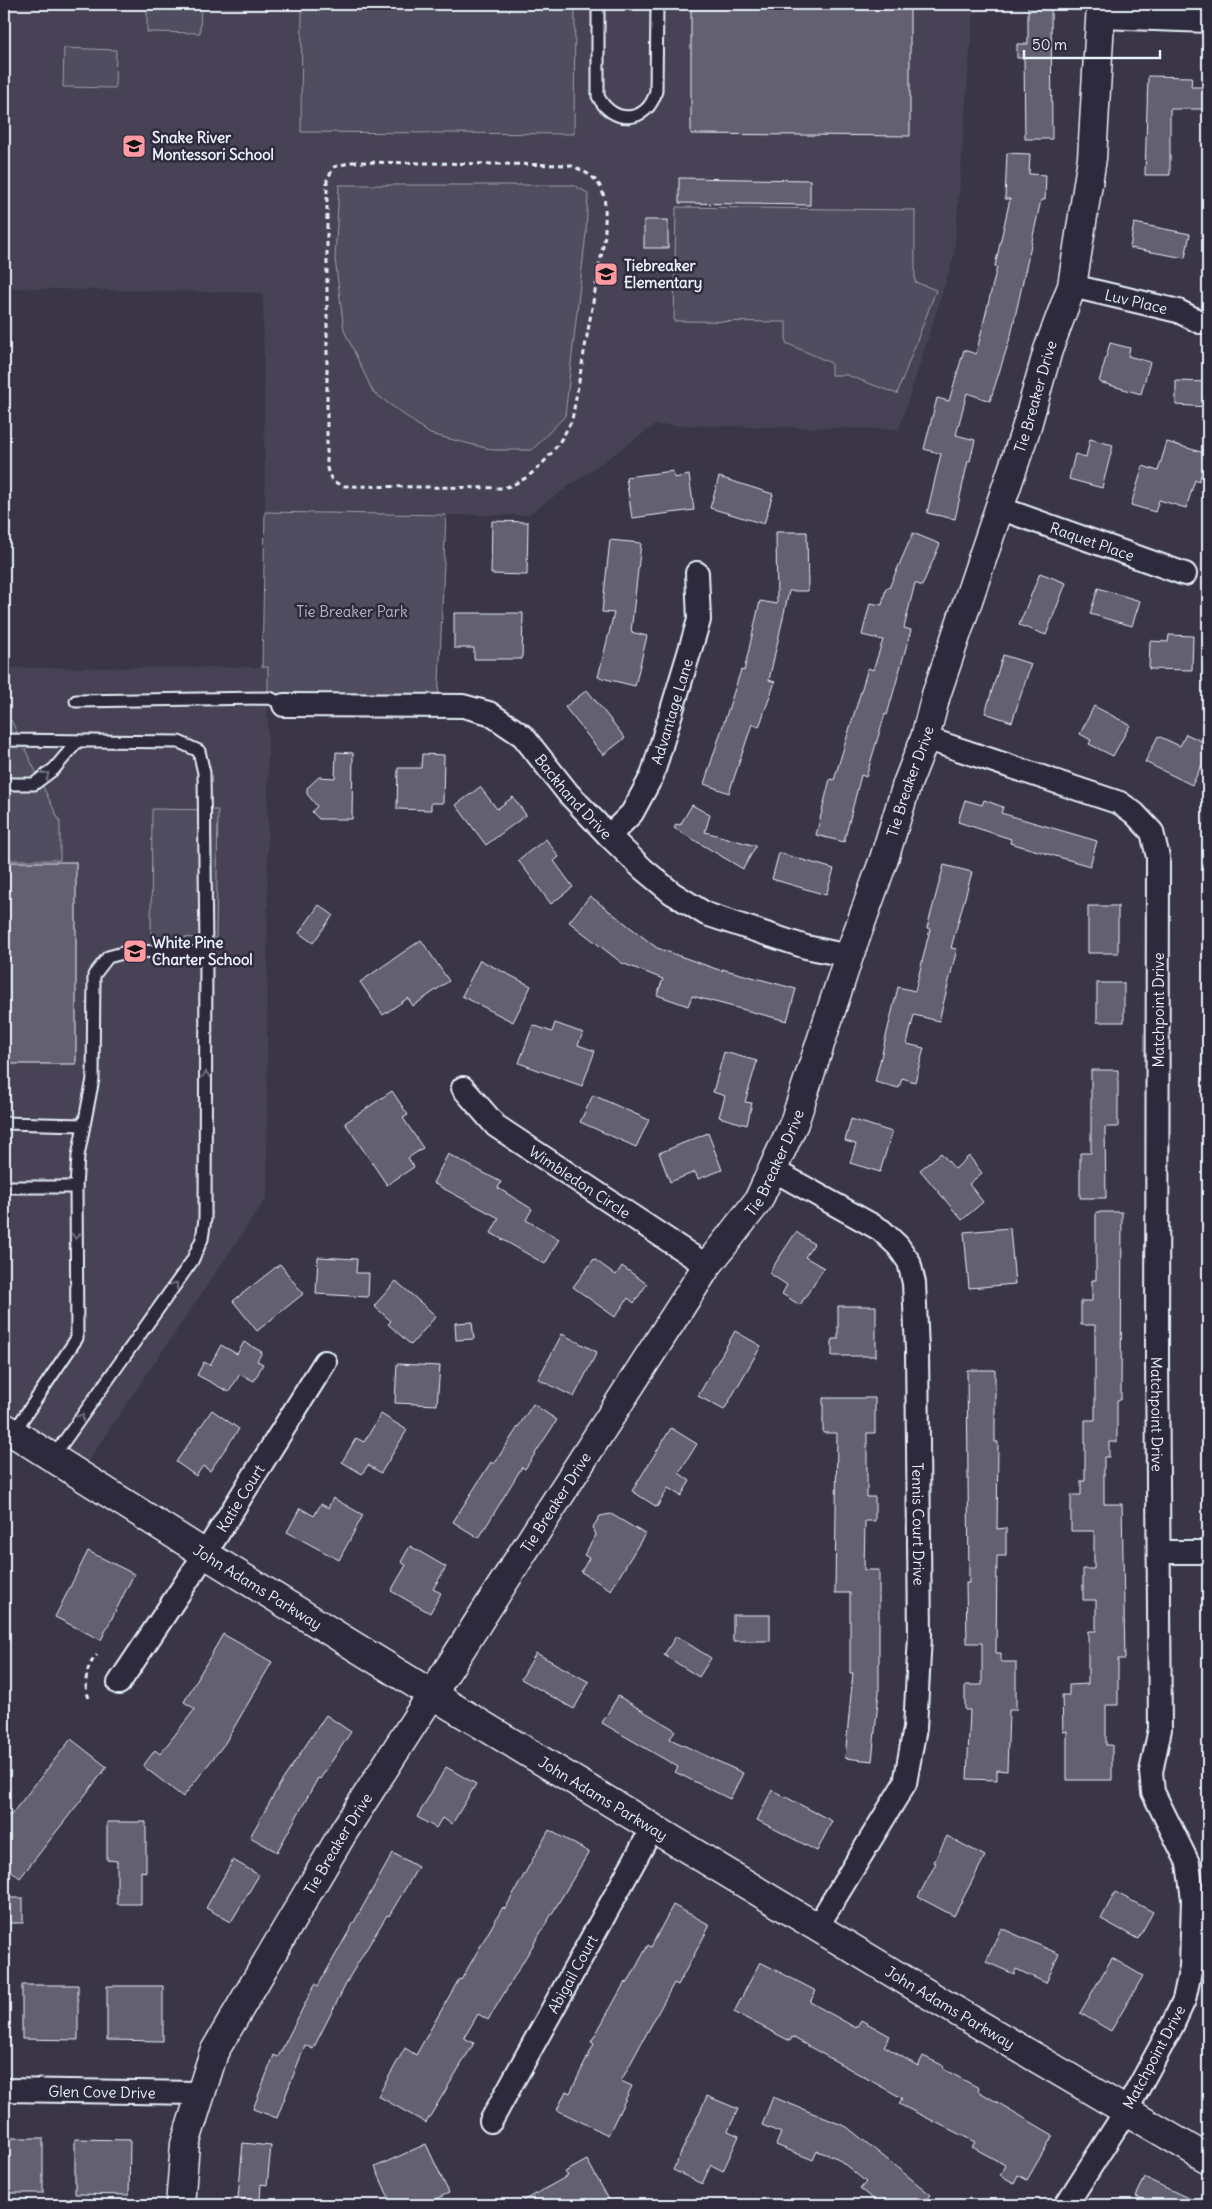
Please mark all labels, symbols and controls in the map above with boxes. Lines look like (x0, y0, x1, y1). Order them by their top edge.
scale bar (1024, 28, 1161, 60)
text: 50 m (1032, 35, 1067, 54)
place label: Snake River Montessori School (152, 128, 274, 164)
school or university icon: Snake River Montessori School (121, 133, 147, 159)
place label: Tiebreaker Elementary (624, 256, 702, 293)
school or university icon: Tiebreaker Elementary (593, 261, 619, 287)
street label: Luv Place (1103, 285, 1170, 318)
street label: Tie Breaker Drive (1009, 337, 1060, 455)
street label: Raquet Place (1048, 517, 1137, 565)
park label: Tie Breaker Park (296, 602, 408, 621)
street label: Advantage Lane (647, 656, 696, 767)
street label: Tie Breaker Drive (882, 724, 937, 839)
street label: Backhand Drive (531, 750, 616, 843)
one-way arrow (40, 772, 50, 781)
place label: White Pine Charter School (152, 933, 253, 969)
school or university icon: White Pine Charter School (122, 938, 148, 964)
street label: Matchpoint Drive (1149, 953, 1168, 1067)
one-way arrow (201, 1071, 211, 1078)
street label: Tie Breaker Drive (741, 1107, 807, 1220)
street label: Wimbledon Circle (526, 1141, 634, 1222)
one-way arrow (71, 1232, 81, 1240)
one-way arrow (169, 1281, 178, 1291)
street label: Matchpoint Drive (1148, 1357, 1167, 1472)
one-way arrow (75, 1414, 84, 1423)
street label: Tie Breaker Drive (516, 1448, 595, 1556)
street label: Katie Court (212, 1461, 268, 1535)
street label: Tennis Court Drive (909, 1462, 929, 1586)
street label: John Adams Parkway (190, 1540, 326, 1634)
street label: John Adams Parkway (535, 1752, 671, 1844)
street label: Tie Breaker Drive (299, 1789, 376, 1898)
street label: Abigail Court (543, 1931, 601, 2016)
street label: John Adams Parkway (882, 1961, 1018, 2053)
street label: Matchpoint Drive (1119, 2002, 1189, 2112)
street label: Glen Cove Drive (48, 2081, 156, 2102)

